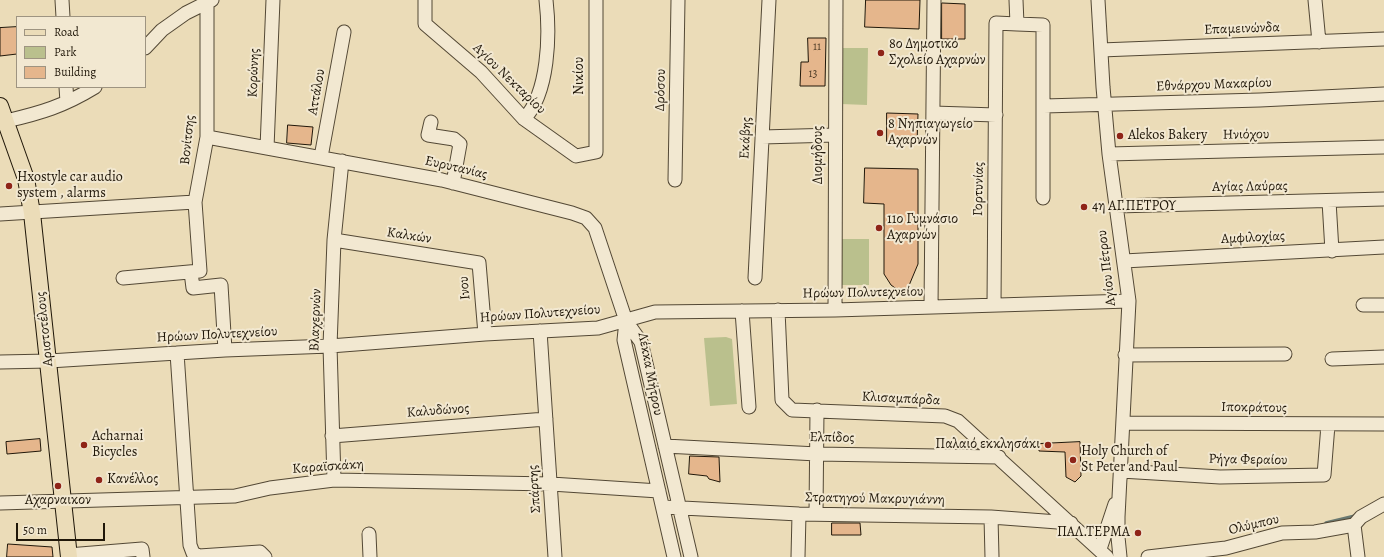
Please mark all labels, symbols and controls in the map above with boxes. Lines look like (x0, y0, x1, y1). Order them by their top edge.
legend (16, 16, 146, 88)
street label: Επαμεινώνδα (1204, 19, 1280, 39)
text: Road (54, 24, 79, 40)
place label: 8ο Δημοτικό Σχολείο Αχαρνών (889, 37, 986, 70)
street label: Αγίου Νεκταρίου (469, 40, 549, 118)
house number: 11 (813, 40, 821, 54)
text: Park (54, 44, 77, 60)
street label: Κορώνης (245, 48, 263, 98)
marker: 8ο Δημοτικό Σχολείο Αχαρνών (876, 48, 886, 58)
street label: Νικίου (572, 57, 588, 95)
text: Building (54, 64, 96, 80)
house number: 13 (808, 67, 818, 81)
street label: Αττάλου (305, 68, 329, 116)
street label: Δρόσου (652, 69, 670, 111)
street label: Εθνάρχου Μακαρίου (1156, 75, 1272, 95)
street label: Βονίτσης (177, 114, 199, 166)
street label: Εκάβης (737, 116, 755, 160)
place label: 8 Νηπιαγωγείο Αχαρνών (888, 117, 973, 150)
street label: Διομήδους (811, 126, 827, 184)
street label: Ηνιόχου (1223, 126, 1269, 144)
marker: 8 Νηπιαγωγείο Αχαρνών (875, 128, 885, 138)
place label: Alekos Bakery (1128, 128, 1207, 144)
marker: Alekos Bakery (1115, 131, 1125, 141)
street label: Ευρυτανίας (423, 153, 489, 183)
street label: Γορτυνίας (970, 162, 988, 216)
place label: Hxostyle car audio system , alarms (17, 170, 123, 202)
street label: Αγίας Λαύρας (1212, 178, 1288, 196)
marker: Hxostyle car audio system , alarms (4, 181, 14, 191)
place label: 4η ΑΓ.ΠΕΤΡΟΥ (1092, 199, 1176, 215)
marker: 4η ΑΓ.ΠΕΤΡΟΥ (1079, 202, 1089, 212)
place label: 11ο Γυμνάσιο Αχαρνών (887, 212, 958, 244)
marker: 11ο Γυμνάσιο Αχαρνών (874, 223, 884, 233)
street label: Καλκών (386, 224, 432, 248)
street label: Αμφιλοχίας (1221, 228, 1285, 248)
street label: Αγίου Πέτρου (1094, 229, 1120, 307)
street label: Ινου (456, 275, 474, 301)
street label: Ηρώων Πολυτεχνείου (802, 284, 924, 302)
street label: Βλαχερνών (307, 288, 325, 352)
street label: Αριστοτέλους (33, 291, 57, 367)
street label: Ηρώων Πολυτεχνείου (479, 301, 601, 327)
street label: Ηρώων Πολυτεχνείου (156, 323, 278, 347)
street label: Λέκκα Μήτρου (634, 331, 666, 417)
street label: Κλισαμπάρδα (861, 389, 941, 409)
street label: Ιποκράτους (1221, 399, 1287, 417)
street label: Καλυδώνος (406, 400, 470, 422)
place label: Acharnai Bicycles (92, 429, 143, 462)
street label: Ελπίδος (809, 429, 855, 447)
place label: Παλαιό εκκλησάκι (935, 437, 1040, 453)
marker: Acharnai Bicycles (79, 440, 89, 450)
marker: Παλαιό εκκλησάκι (1043, 440, 1053, 450)
place label: Holy Church of St Peter and Paul (1081, 444, 1178, 476)
street label: Ρήγα Φεραίου (1208, 451, 1288, 469)
marker: Holy Church of St Peter and Paul (1068, 455, 1078, 465)
street label: Καραϊσκάκη (292, 456, 364, 478)
street label: Σπάρτης (525, 464, 545, 514)
place label: Κανέλλος (107, 472, 158, 488)
marker: Κανέλλος (94, 475, 104, 485)
marker: Αχαρναικον (53, 481, 63, 491)
street label: Στρατηγού Μακρυγιάννη (805, 489, 945, 509)
place label: Αχαρναικον (25, 493, 91, 509)
street label: Ολύμπου (1227, 511, 1281, 539)
scale bar (18, 515, 107, 541)
text: 50 m (23, 522, 47, 538)
place label: ΠΑΛ.ΤΕΡΜΑ (1057, 525, 1130, 541)
marker: ΠΑΛ.ΤΕΡΜΑ (1133, 528, 1143, 538)

